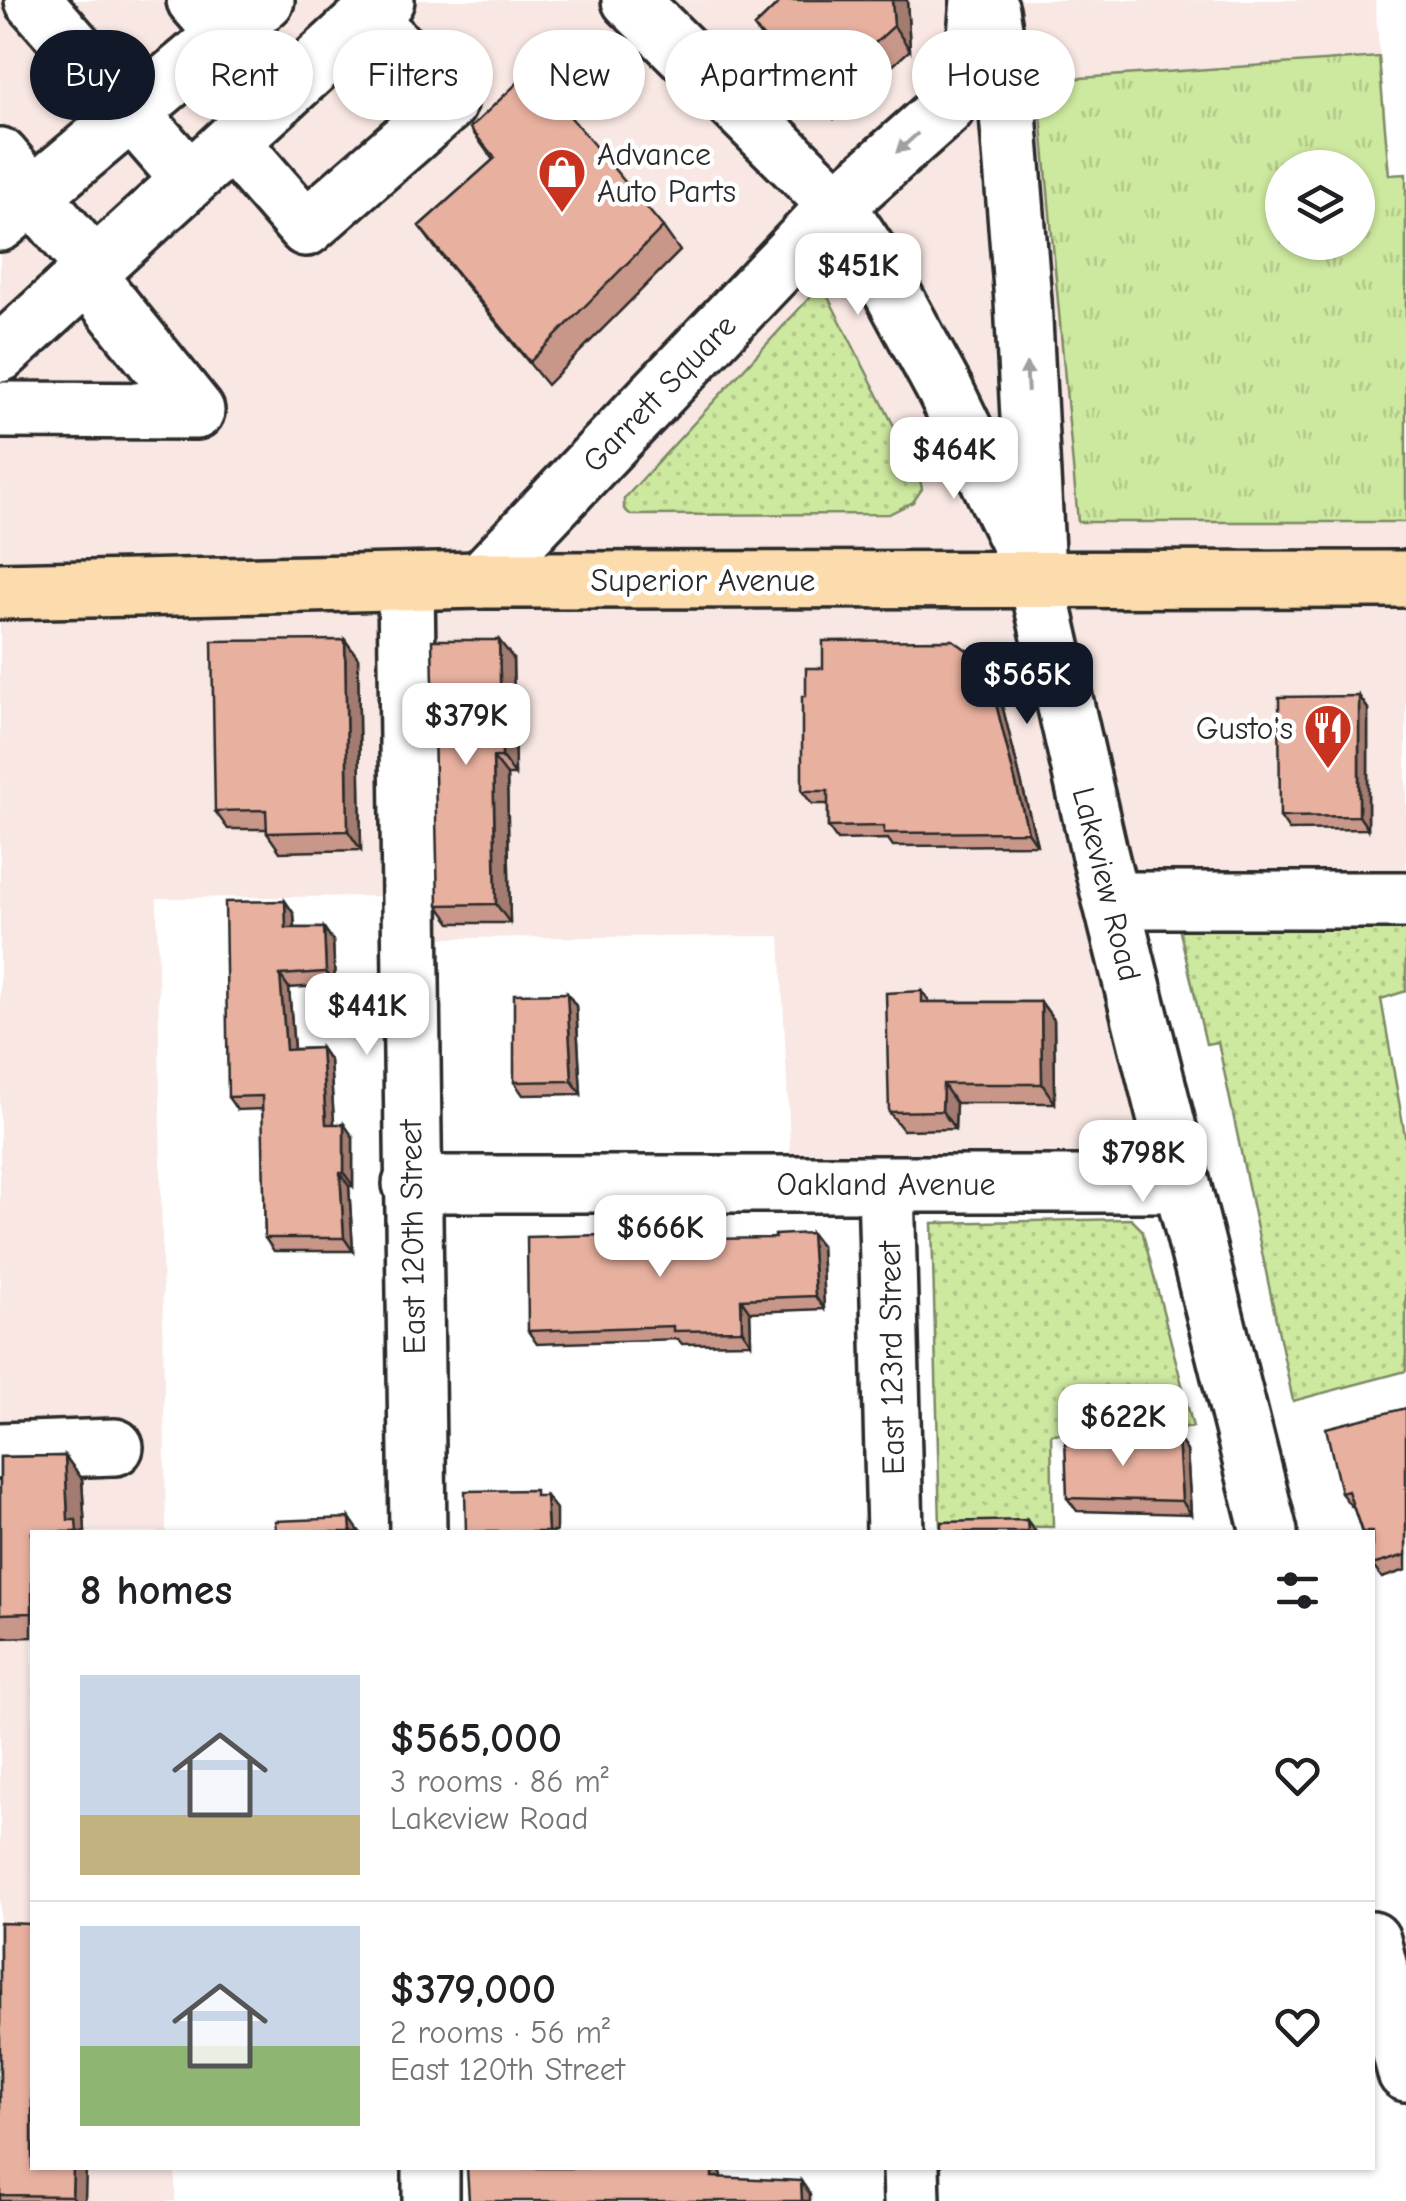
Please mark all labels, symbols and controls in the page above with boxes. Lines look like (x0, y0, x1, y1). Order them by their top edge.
chip: Buy (30, 30, 155, 120)
chip: Rent (175, 30, 313, 120)
chip: Filters (333, 30, 493, 120)
chip: New (513, 30, 645, 120)
chip: Apartment (665, 30, 892, 120)
chip: House (912, 30, 1075, 120)
one-way arrow (895, 131, 920, 153)
place label: Advance Auto Parts (597, 136, 736, 210)
shop icon: Advance Auto Parts (536, 146, 588, 214)
map controls (1265, 150, 1375, 260)
button: layers (1265, 150, 1375, 260)
pin: $451K (788, 233, 928, 318)
text: $451K (817, 247, 899, 284)
street label: Garrett Square (575, 307, 744, 480)
one-way arrow (1019, 361, 1035, 393)
pin: $464K (884, 417, 1024, 502)
text: $464K (912, 431, 996, 468)
street label: Superior Avenue (591, 562, 815, 599)
pin: $565K (957, 642, 1097, 727)
text: $565K (983, 656, 1071, 693)
pin: $379K (396, 683, 536, 768)
text: $379K (424, 697, 508, 734)
restaurant icon: Gusto's (1302, 702, 1354, 770)
place label: Gusto's (1196, 710, 1293, 747)
street label: Lakeview Road (1065, 783, 1148, 985)
pin: $441K (297, 973, 437, 1058)
text: $441K (327, 987, 407, 1024)
street label: East 120th Street (392, 1118, 433, 1355)
pin: $798K (1073, 1120, 1213, 1205)
text: $798K (1101, 1134, 1185, 1171)
street label: Oakland Avenue (777, 1166, 995, 1203)
pin: $666K (590, 1195, 730, 1280)
text: $666K (616, 1209, 704, 1246)
street label: East 123rd Street (871, 1240, 912, 1475)
pin: $622K (1053, 1384, 1193, 1469)
text: $622K (1080, 1398, 1166, 1435)
icon: filters (1270, 1563, 1325, 1618)
text: 8 homes (80, 1566, 232, 1615)
text: $565,000 (390, 1714, 562, 1763)
icon: home (160, 1715, 280, 1835)
icon: heart (1270, 1748, 1325, 1803)
text: 3 rooms · 86 m² (390, 1763, 609, 1800)
text: Lakeview Road (390, 1800, 588, 1837)
text: $379,000 (390, 1965, 556, 2014)
icon: home (160, 1966, 280, 2086)
icon: heart (1270, 1999, 1325, 2054)
text: 2 rooms · 56 m² (390, 2014, 610, 2051)
text: East 120th Street (390, 2051, 625, 2088)

